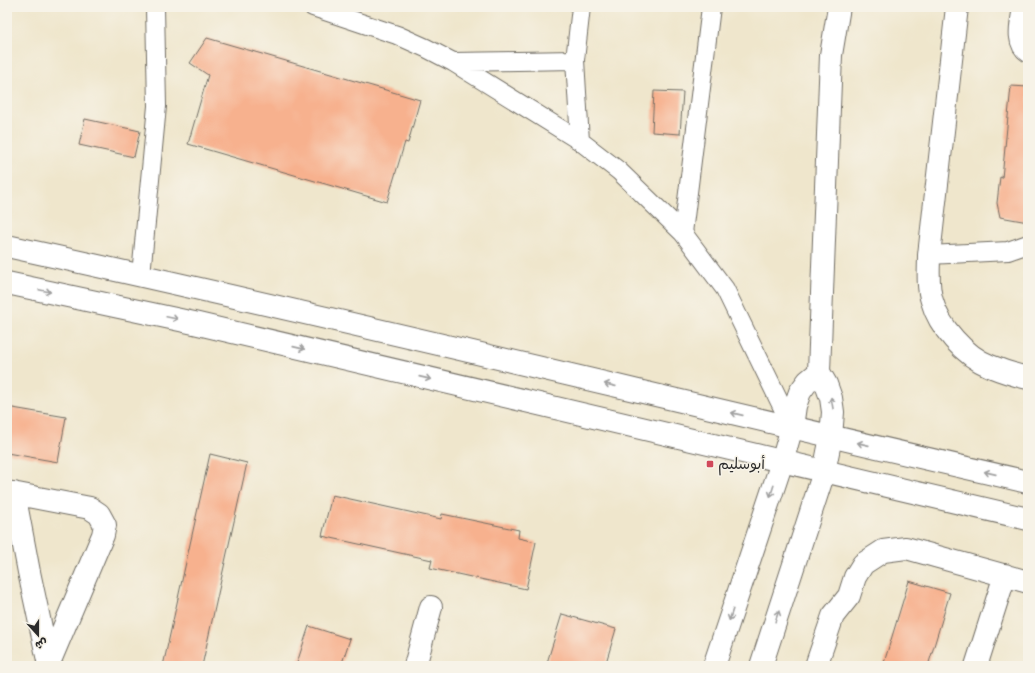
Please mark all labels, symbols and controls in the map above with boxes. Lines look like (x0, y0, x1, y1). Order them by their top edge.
one-way arrow (38, 287, 51, 295)
one-way arrow (165, 315, 178, 323)
one-way arrow (292, 344, 305, 352)
one-way arrow (419, 374, 432, 382)
one-way arrow (604, 380, 617, 388)
one-way arrow (827, 397, 835, 410)
one-way arrow (731, 410, 744, 418)
one-way arrow (857, 440, 870, 448)
place label: أبوسليم (718, 455, 765, 476)
marker: أبوسليم (705, 459, 715, 469)
one-way arrow (984, 469, 997, 477)
one-way arrow (768, 485, 775, 498)
one-way arrow (727, 608, 734, 621)
one-way arrow (774, 609, 781, 622)
north arrow (18, 615, 58, 655)
text: ش (33, 636, 49, 652)

